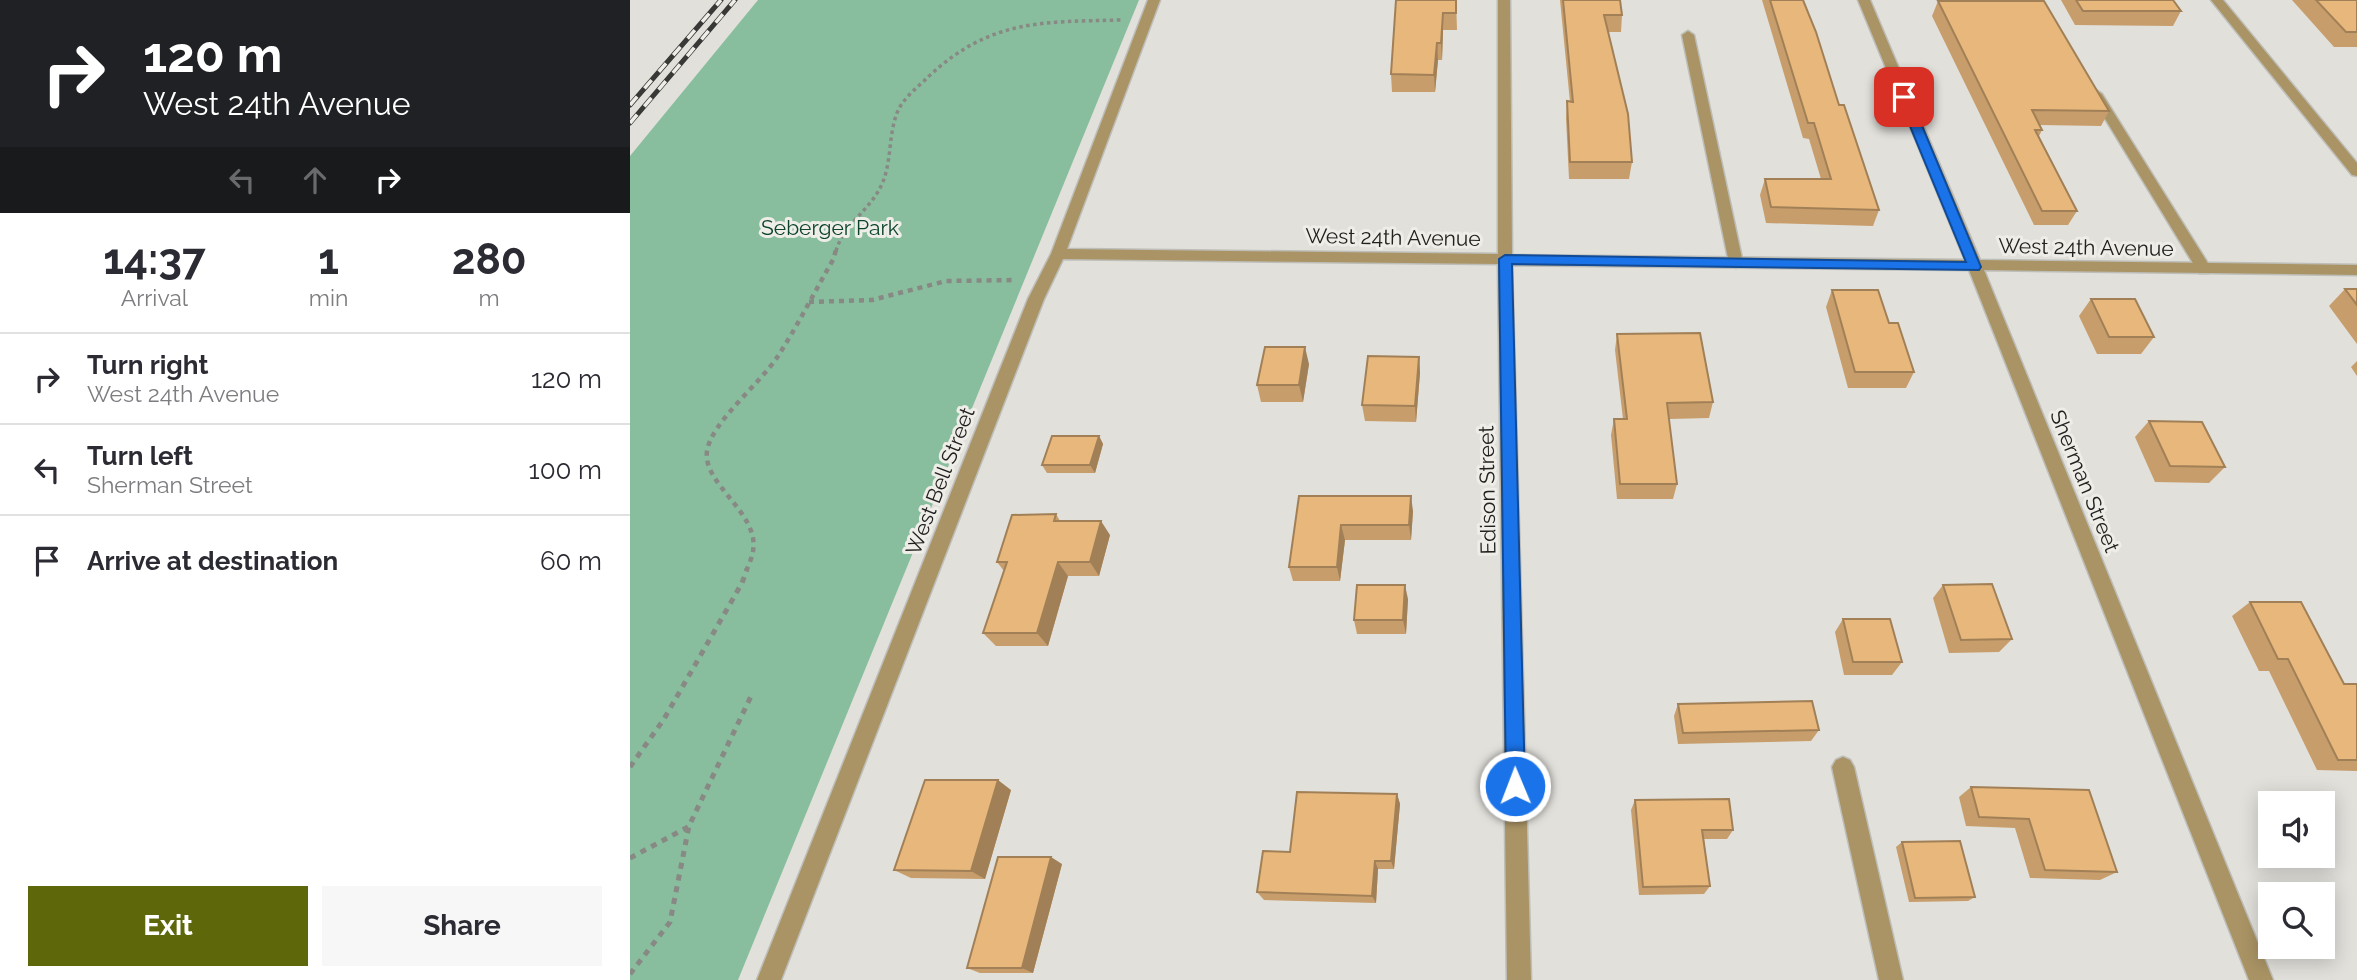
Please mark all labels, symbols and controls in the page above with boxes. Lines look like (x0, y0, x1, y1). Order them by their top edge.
text: 120 m (143, 26, 282, 83)
icon: right (28, 28, 119, 119)
pin (1874, 67, 1934, 127)
icon: arrive (1885, 78, 1923, 116)
text: West 24th Avenue (143, 85, 410, 122)
icon: left (223, 161, 261, 199)
icon: ahead (296, 161, 334, 199)
icon: right (369, 161, 407, 199)
park label: Seberger Park (761, 215, 899, 240)
street label: West 24th Avenue (1305, 223, 1481, 251)
street label: West 24th Avenue (1998, 233, 2174, 261)
text: 14:37 (103, 235, 205, 284)
text: 1 (318, 235, 339, 284)
text: 280 (452, 235, 527, 284)
text: Arrival (121, 284, 188, 311)
text: min (309, 284, 348, 311)
text: m (479, 284, 500, 311)
text: Turn right (87, 350, 208, 380)
icon: right (28, 360, 66, 398)
text: 120 m (531, 364, 602, 394)
text: West 24th Avenue (87, 380, 279, 407)
street label: West Bell Street (900, 404, 980, 558)
street label: Sherman Street (2045, 406, 2125, 556)
street label: Edison Street (1473, 426, 1501, 554)
text: Turn left (87, 441, 193, 471)
icon: left (28, 451, 66, 489)
text: 100 m (529, 455, 602, 485)
text: Sherman Street (87, 471, 253, 498)
icon: arrive (28, 542, 66, 580)
text: Arrive at destination (87, 546, 338, 576)
text: 60 m (540, 546, 602, 576)
position arrow (1478, 749, 1552, 823)
map controls (2258, 791, 2335, 959)
button: sound (2258, 791, 2335, 868)
button: search (2258, 882, 2335, 959)
button: Exit (28, 886, 308, 966)
button: Share (322, 886, 602, 966)

